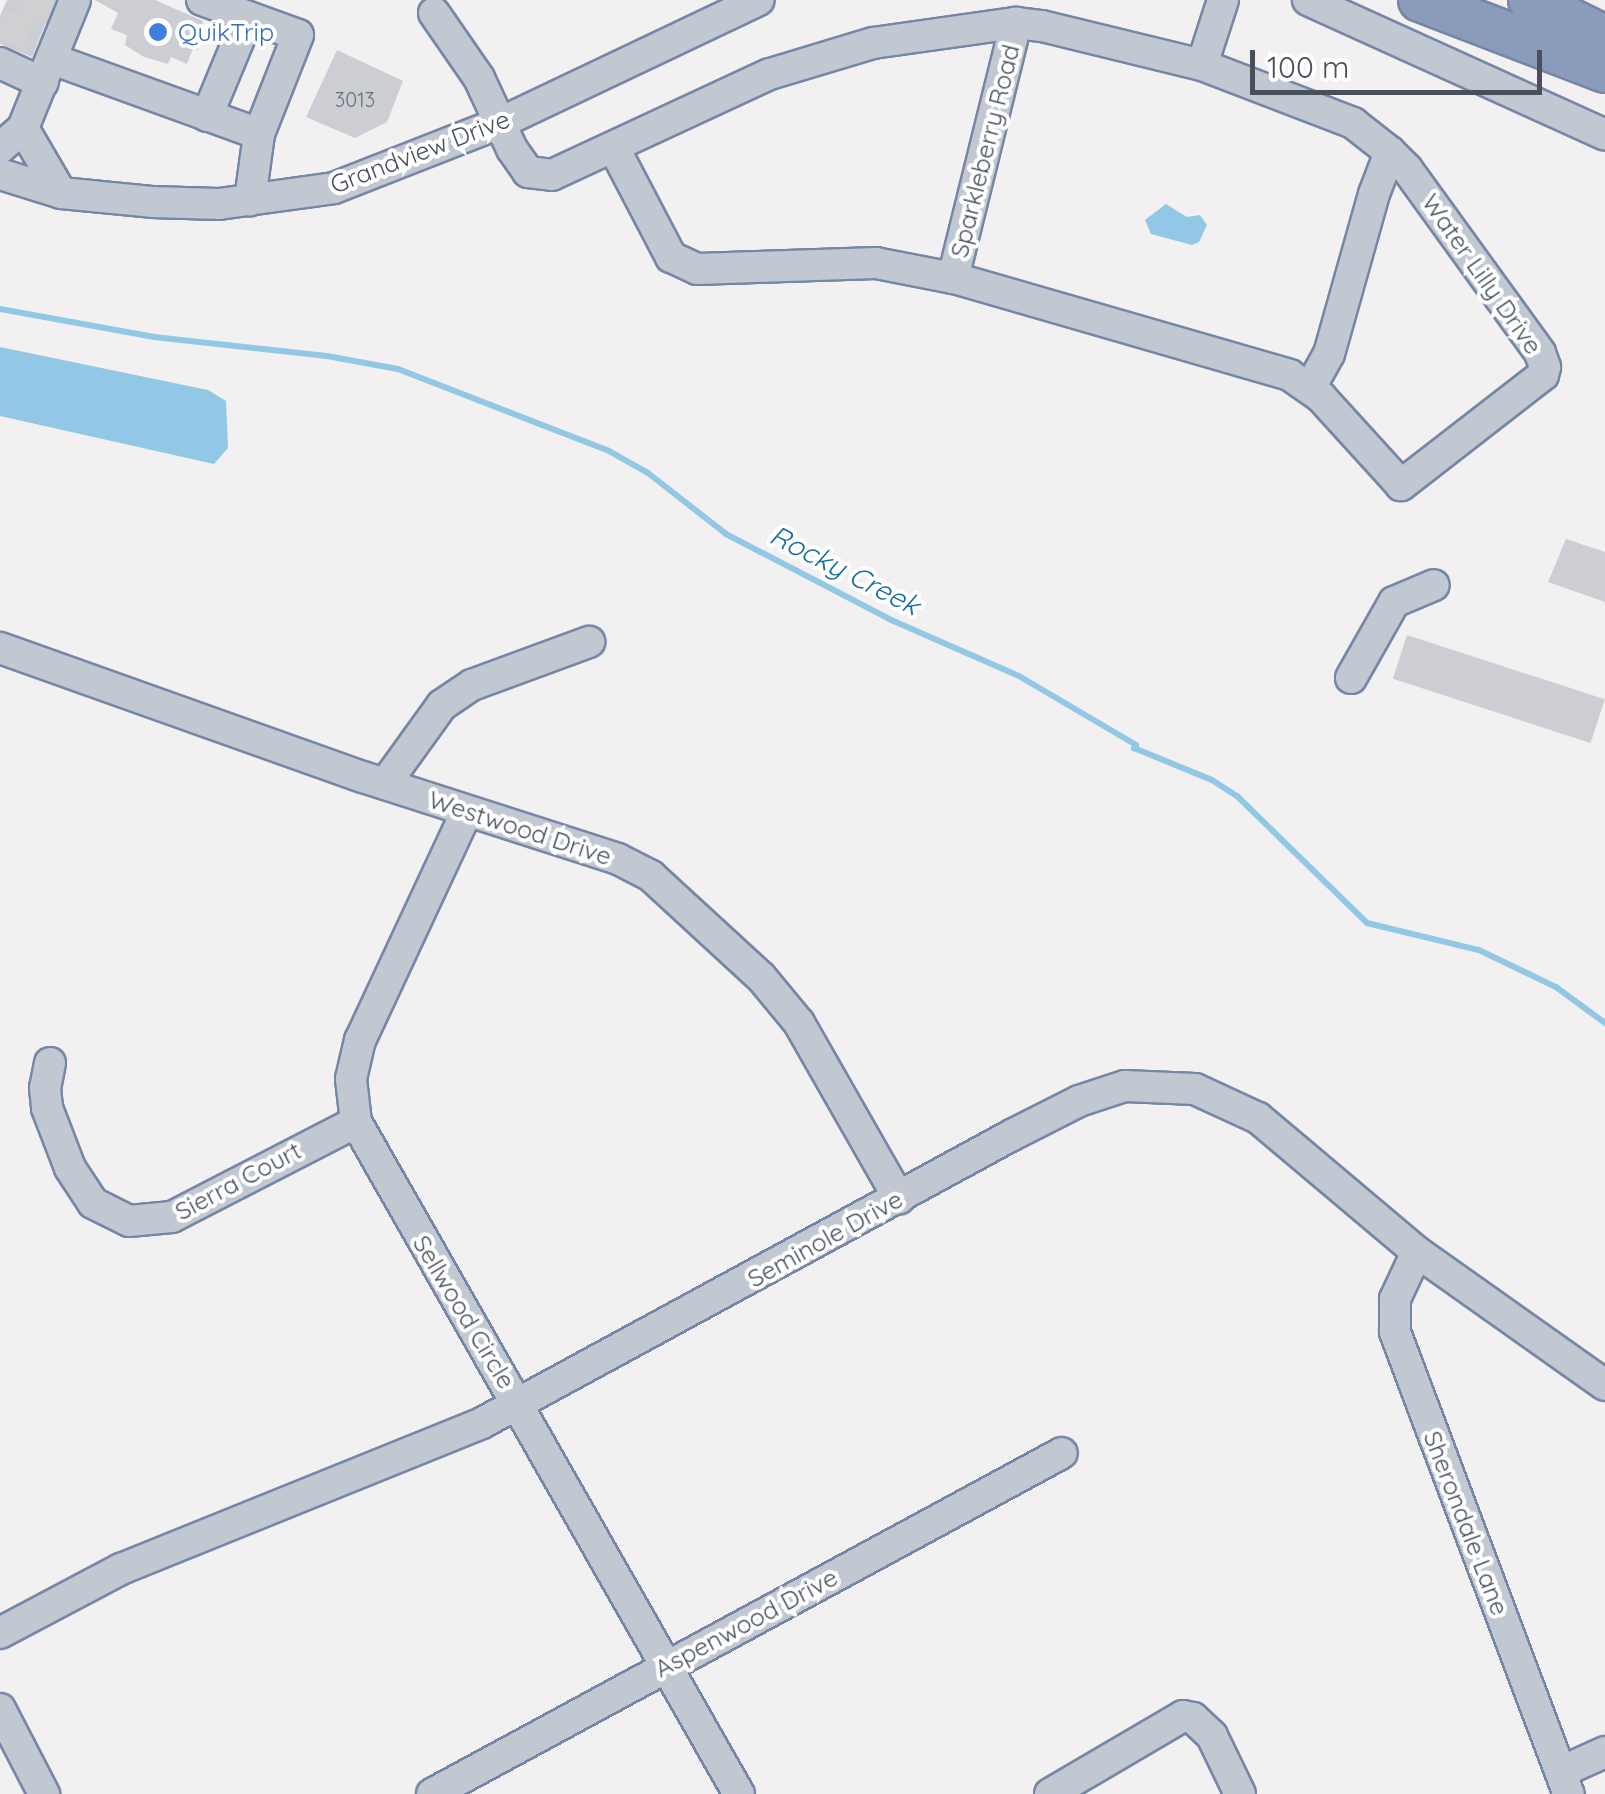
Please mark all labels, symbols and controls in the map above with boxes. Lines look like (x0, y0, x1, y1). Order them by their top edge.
place label: QuikTrip (178, 17, 274, 47)
marker: QuikTrip (147, 21, 169, 43)
scale bar (1255, 30, 1548, 92)
street label: Sparkleberry Road (944, 41, 1026, 261)
text: 100 m (1267, 48, 1349, 86)
house number: 3013 (335, 87, 375, 111)
street label: Grandview Drive (326, 104, 514, 200)
street label: Water Lilly Drive (1416, 188, 1548, 360)
water label: Rocky Creek (764, 518, 926, 622)
street label: Westwood Drive (425, 784, 615, 872)
street label: Sierra Court (170, 1135, 306, 1227)
street label: Seminole Drive (742, 1184, 908, 1294)
street label: Sellwood Circle (406, 1230, 522, 1394)
street label: Sherondale Lane (1417, 1427, 1515, 1619)
street label: Aspenwood Drive (649, 1562, 843, 1684)

